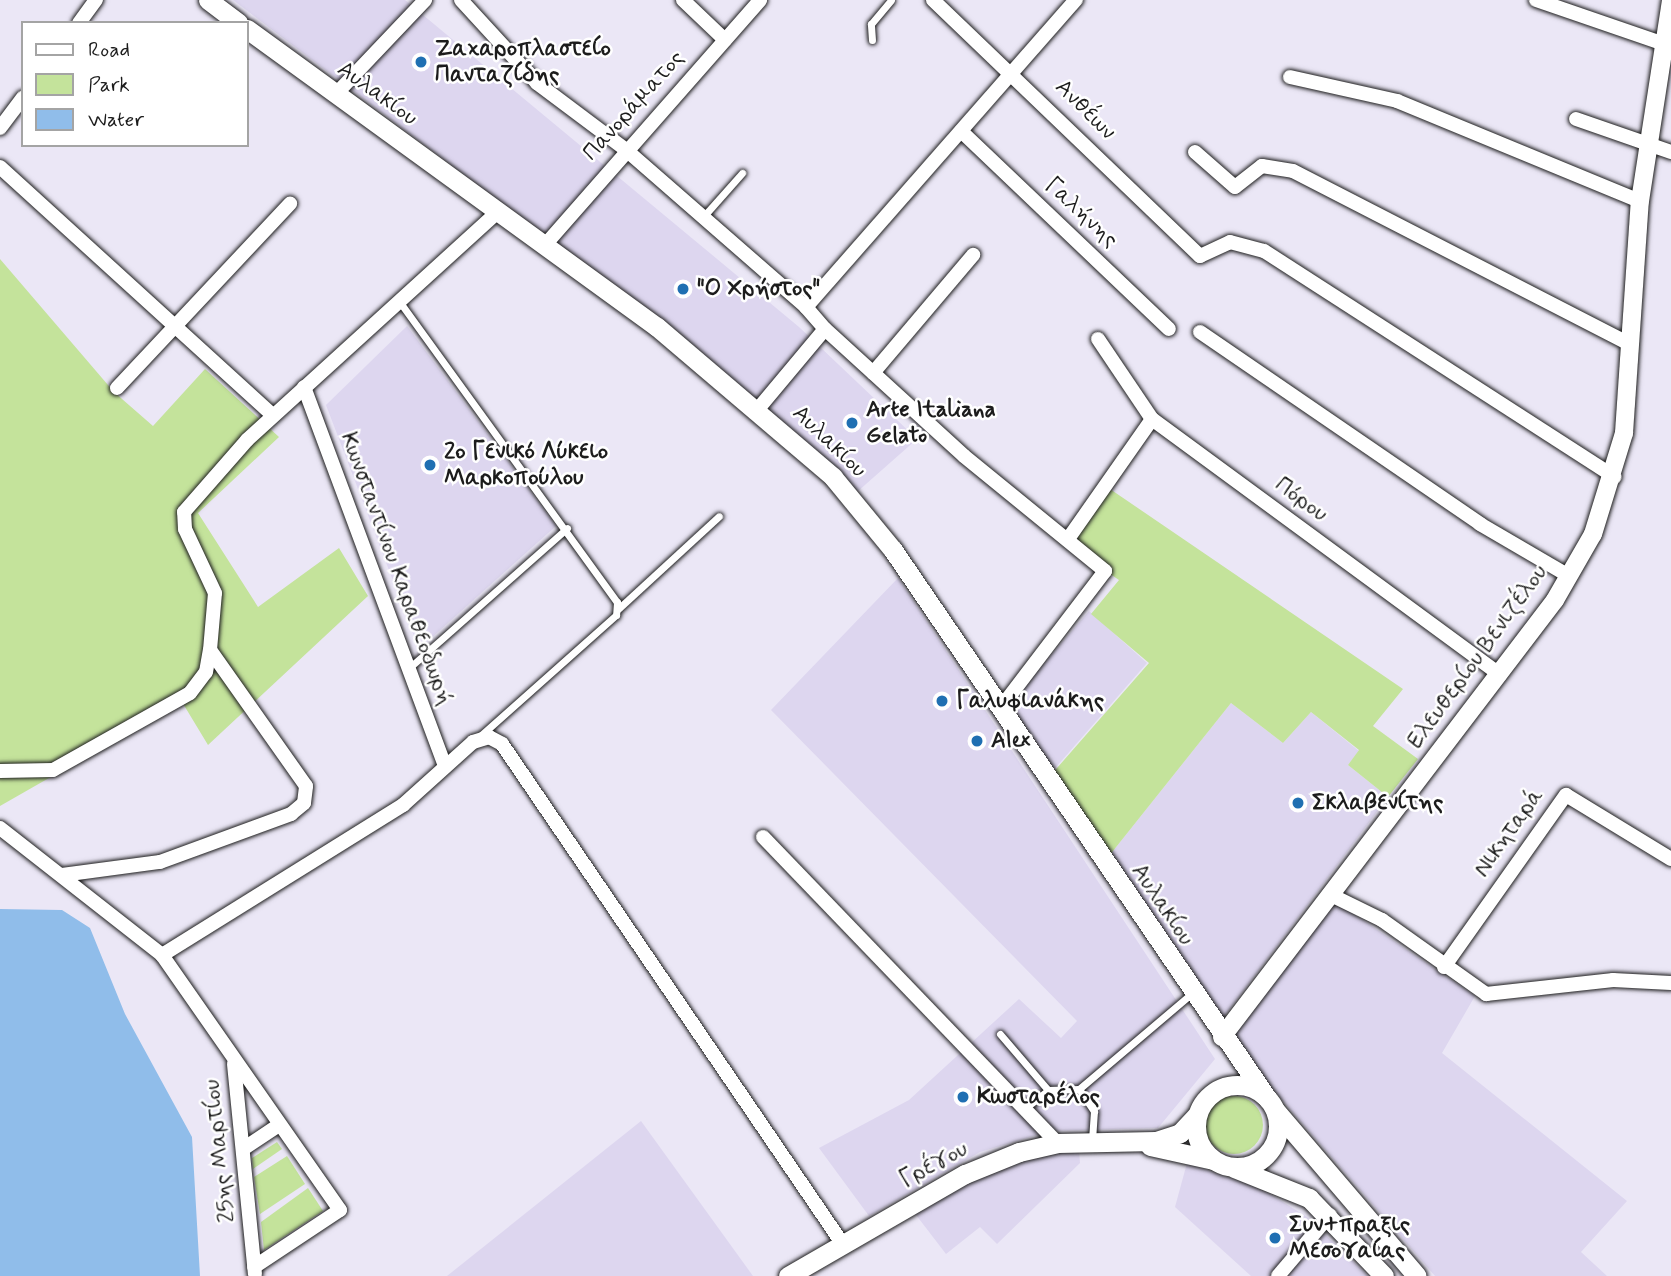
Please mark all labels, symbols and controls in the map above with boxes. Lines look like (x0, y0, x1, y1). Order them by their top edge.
legend (21, 21, 248, 147)
place label: Ζαχαροπλαστείο Πανταζίδης (435, 35, 611, 89)
text: Road (88, 36, 130, 64)
street label: Πανοράματος (577, 45, 691, 167)
marker: Ζαχαροπλαστείο Πανταζίδης (413, 54, 429, 70)
street label: Αυλακίου (331, 56, 423, 132)
text: Park (88, 71, 130, 99)
street label: Ανθέων (1049, 74, 1121, 146)
text: Water (88, 106, 144, 134)
street label: Γαλήνης (1038, 172, 1124, 254)
place label: "Ο Χρήστος" (697, 275, 820, 303)
marker: "Ο Χρήστος" (675, 281, 691, 297)
place label: Arte Italiana Gelato (866, 396, 1000, 450)
street label: Αυλακίου (786, 400, 872, 484)
marker: Arte Italiana Gelato (844, 415, 860, 431)
street label: Κωνσταντίνου Καραθεοδωρή (334, 429, 458, 709)
place label: 2ο Γενικό Λύκειο Μαρκοπούλου (444, 438, 608, 492)
marker: 2ο Γενικό Λύκειο Μαρκοπούλου (422, 457, 438, 473)
street label: Πόρου (1269, 472, 1333, 528)
street label: Ελευθερίου Βενιζέλου (1402, 560, 1554, 754)
place label: Γαλυφιανάκης (956, 687, 1104, 715)
marker: Γαλυφιανάκης (934, 693, 950, 709)
place label: Alex (991, 727, 1030, 755)
marker: Alex (969, 733, 985, 749)
street label: Νικηταρά (1468, 783, 1550, 883)
place label: Σκλαβενίτης (1312, 789, 1443, 817)
marker: Σκλαβενίτης (1290, 795, 1306, 811)
street label: Αυλακίου (1125, 859, 1199, 951)
street label: 25ης Μαρτίου (199, 1078, 241, 1224)
place label: Κωσταρέλος (977, 1083, 1100, 1111)
marker: Κωσταρέλος (955, 1089, 971, 1105)
street label: Γρέγου (895, 1136, 973, 1194)
place label: Συν+πραξις Μεσογαίας (1289, 1211, 1410, 1265)
marker: Συν+πραξις Μεσογαίας (1267, 1230, 1283, 1246)

